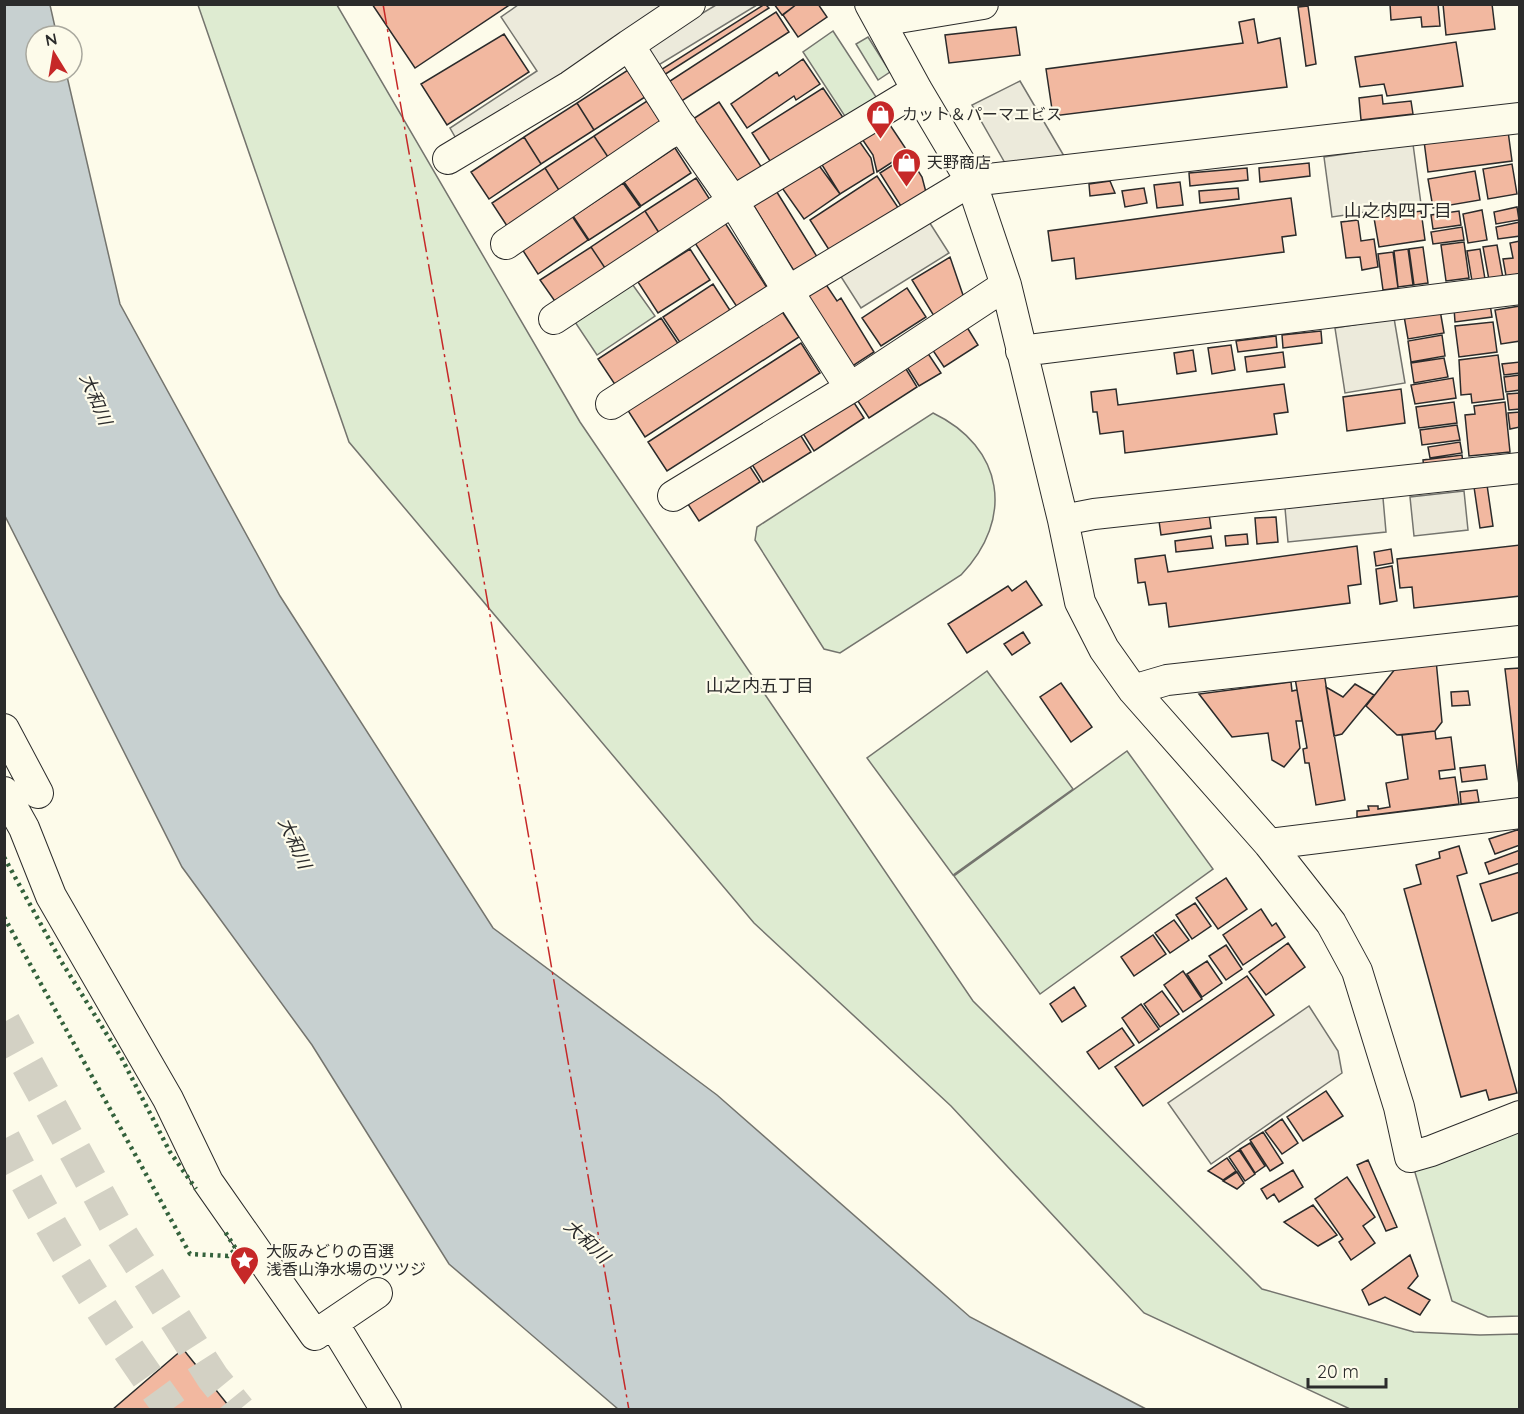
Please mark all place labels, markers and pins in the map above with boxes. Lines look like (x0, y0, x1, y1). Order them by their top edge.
shop icon: カット＆パーマエビス (865, 98, 897, 140)
place label: カット＆パーマエビス (902, 104, 1062, 124)
shop icon: 天野商店 (890, 146, 922, 188)
place label: 天野商店 (927, 152, 991, 172)
place label: 大阪みどりの百選 浅香山浄水場のツツジ (266, 1241, 426, 1279)
place icon: 大阪みどりの百選 浅香山浄水場のツツジ (229, 1244, 261, 1286)

